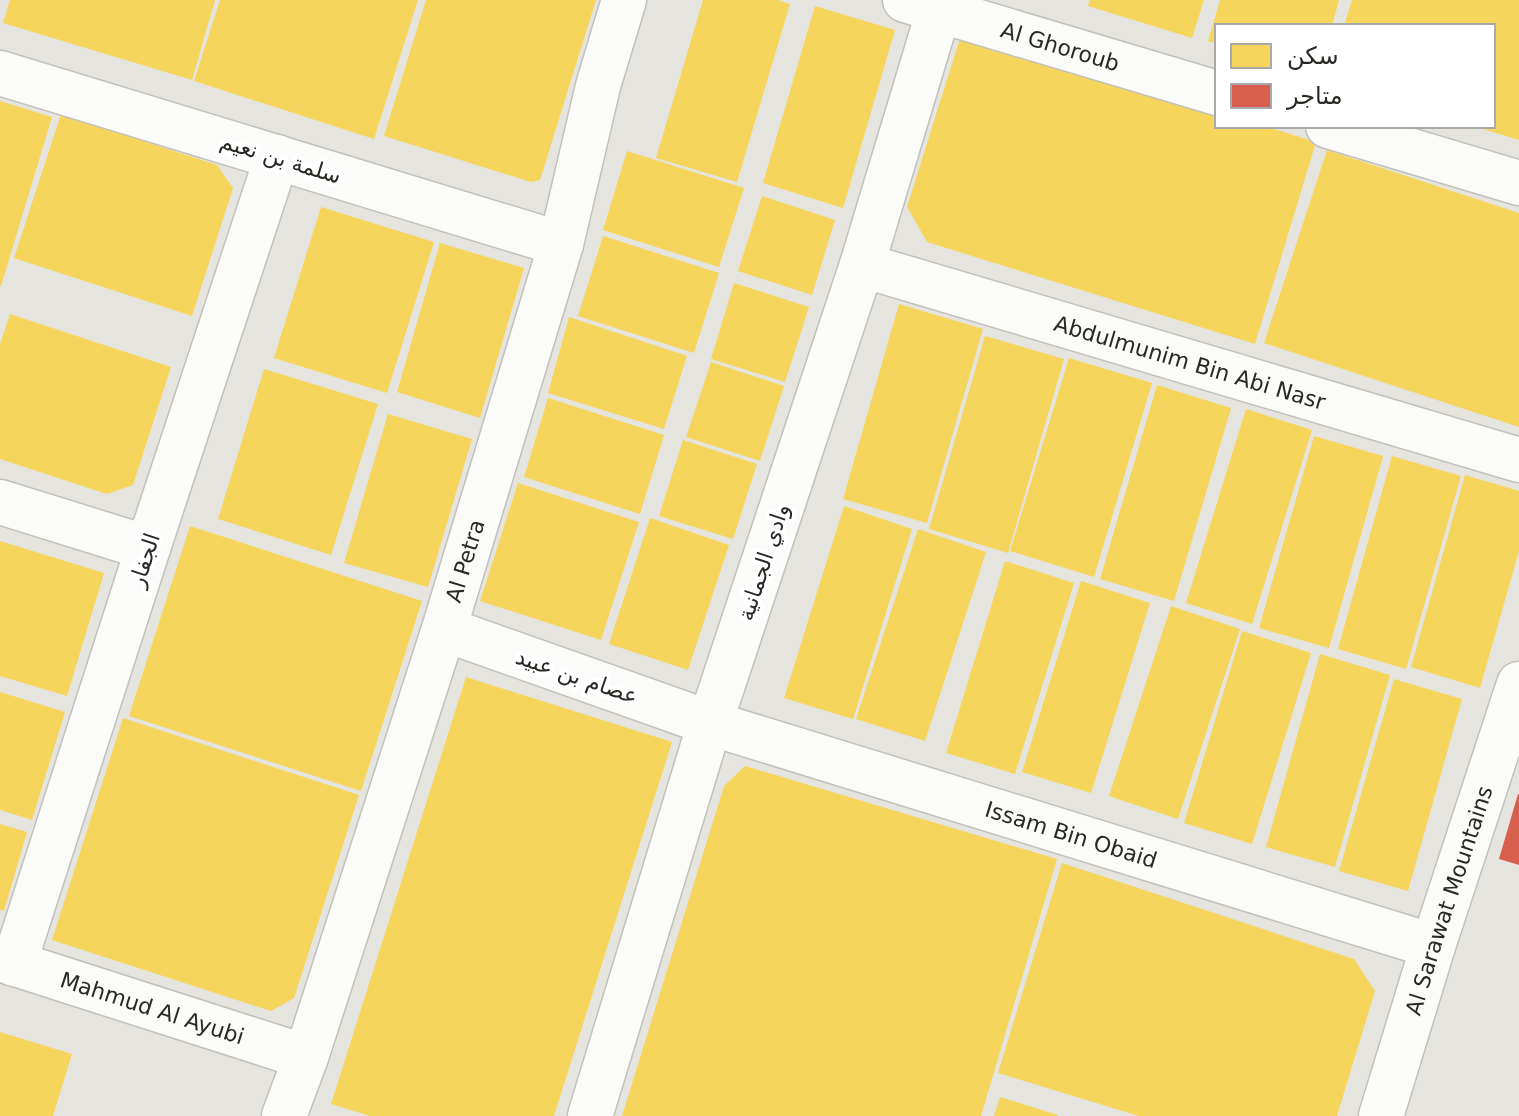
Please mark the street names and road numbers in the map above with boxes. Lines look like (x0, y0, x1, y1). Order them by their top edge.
street label: Al Ghoroub (998, 17, 1122, 76)
street label: سلمة بن نعيم (217, 128, 344, 190)
street label: Abdulmunim Bin Abi Nasr (1051, 311, 1329, 415)
street label: وادي الجمانية (733, 500, 794, 624)
street label: Al Petra (441, 516, 490, 605)
street label: الجفار (124, 530, 165, 591)
street label: عصام بن عبيد (513, 644, 641, 709)
street label: Al Sarawat Mountains (1401, 783, 1498, 1018)
street label: Issam Bin Obaid (982, 797, 1160, 873)
street label: Mahmud Al Ayubi (57, 967, 247, 1049)

